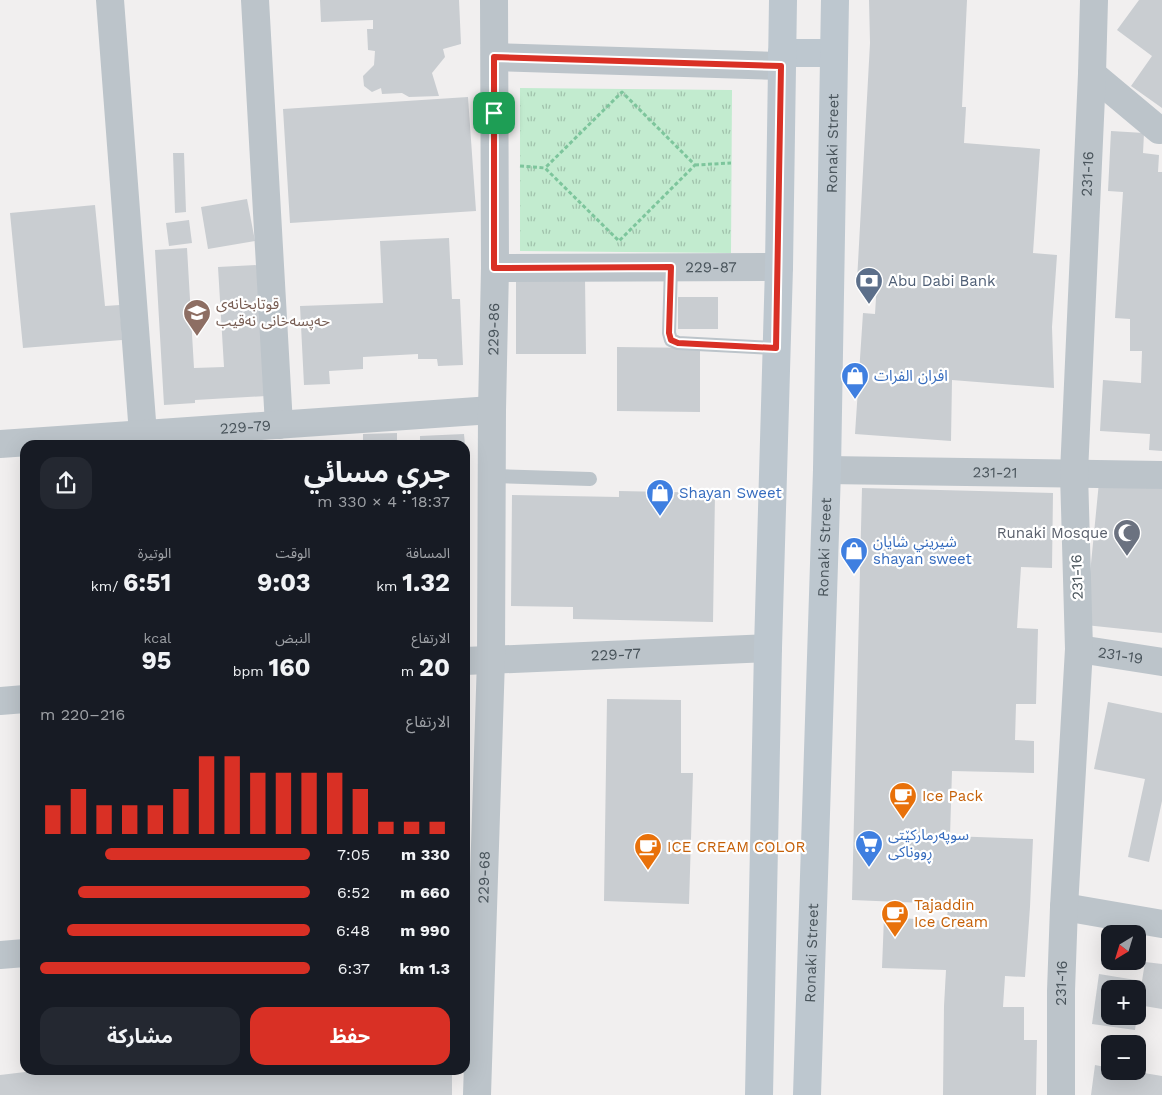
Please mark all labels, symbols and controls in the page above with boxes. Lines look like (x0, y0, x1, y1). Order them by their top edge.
pin (473, 92, 515, 134)
street label: Ronaki Street (823, 93, 842, 193)
icon: arrive (480, 99, 508, 127)
street label: 231-16 (1077, 151, 1098, 197)
street label: 229-87 (685, 258, 737, 276)
bank icon: Abu Dabi Bank (854, 266, 884, 305)
place label: Abu Dabi Bank (888, 272, 996, 290)
place label: قوتابخانەی حەپسەخانی نەقیب (216, 295, 330, 331)
school or university icon: قوتابخانەی حەپسەخانی نەقیب (182, 298, 212, 337)
street label: 229-86 (484, 303, 503, 356)
shop icon: افران الفرات (840, 361, 870, 400)
place label: افران الفرات (874, 367, 948, 385)
street label: 229-79 (219, 416, 272, 438)
text: جري مسائي (304, 456, 450, 489)
button: share (40, 457, 92, 509)
street label: 231-21 (972, 463, 1018, 482)
shop icon: Shayan Sweet (645, 478, 675, 517)
place label: Shayan Sweet (679, 484, 782, 502)
text: 18:37 · 4 × 330 m (317, 492, 450, 511)
street label: Ronaki Street (814, 497, 835, 597)
mosque icon: Runaki Mosque (1112, 518, 1142, 557)
place label: Runaki Mosque (997, 524, 1108, 542)
place label: شيريني شايان shayan sweet (873, 533, 973, 568)
shop icon: شيريني شايان shayan sweet (839, 536, 869, 575)
text: الوتيرة (138, 545, 171, 561)
text: الوقت (276, 545, 311, 561)
text: المسافة (406, 545, 450, 561)
street label: 231-16 (1067, 554, 1087, 600)
text: 6:51 (123, 568, 171, 597)
text: 9:03 (257, 568, 311, 597)
text: 1.32 (402, 568, 450, 597)
text: /km (91, 578, 123, 594)
text: km (376, 578, 402, 594)
text: kcal (144, 630, 171, 646)
text: النبض (275, 630, 311, 646)
text: الارتفاع (412, 630, 450, 646)
street label: 231-19 (1097, 643, 1144, 668)
street label: 229-77 (590, 644, 641, 665)
text: 95 (142, 646, 171, 675)
text: 160 (268, 653, 311, 682)
text: 20 (419, 653, 450, 682)
text: bpm (233, 663, 268, 679)
text: m (401, 663, 419, 679)
text: 216–220 m (40, 705, 125, 724)
text: الارتفاع (406, 712, 450, 731)
cafe icon: Ice Pack (888, 781, 918, 820)
place label: Ice Pack (922, 787, 984, 805)
place label: سوپەرمارکێتی ڕووناکی (888, 826, 969, 864)
supermarket icon: سوپەرمارکێتی ڕووناکی (854, 829, 884, 868)
cafe icon: ICE CREAM COLOR (633, 832, 663, 871)
place label: ICE CREAM COLOR (667, 838, 805, 856)
text: 7:05 (337, 845, 370, 864)
text: 330 m (401, 845, 450, 864)
street label: 229-68 (474, 850, 494, 904)
text: 6:52 (337, 883, 370, 902)
text: 660 m (400, 883, 450, 902)
place label: Tajaddin Ice Cream (914, 896, 988, 931)
cafe icon: Tajaddin Ice Cream (880, 899, 910, 938)
street label: Ronaki Street (801, 902, 822, 1003)
text: 6:48 (336, 921, 370, 940)
text: 990 m (400, 921, 450, 940)
north arrow (1101, 925, 1146, 970)
map controls (1101, 925, 1146, 1080)
text: 6:37 (338, 959, 370, 978)
text: 1.3 km (399, 959, 450, 978)
street label: 231-16 (1052, 960, 1071, 1006)
button: + (1101, 980, 1146, 1025)
button: مشاركة (40, 1007, 240, 1065)
button: حفظ (250, 1007, 450, 1065)
button: − (1101, 1035, 1146, 1080)

